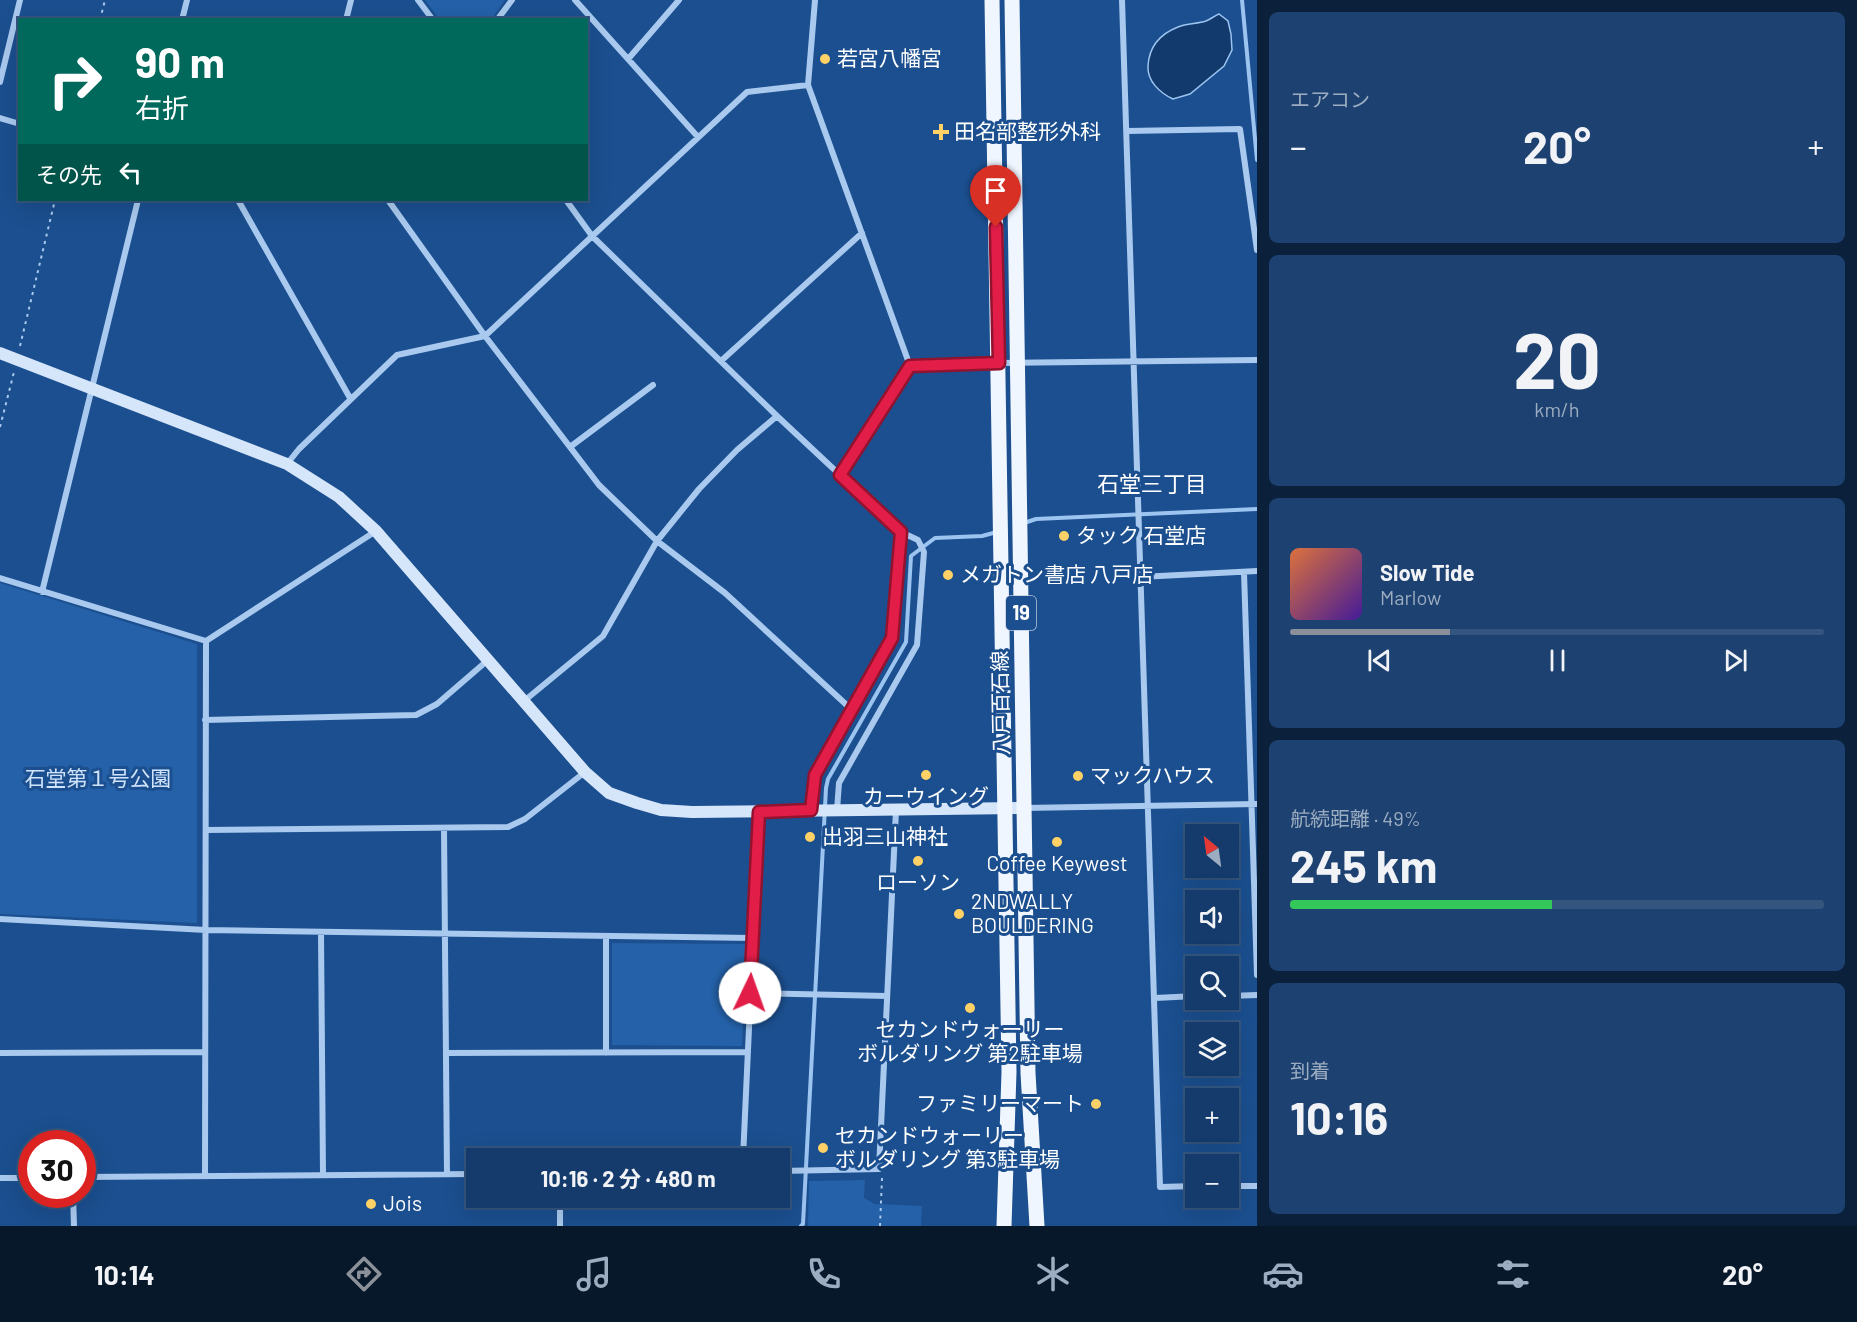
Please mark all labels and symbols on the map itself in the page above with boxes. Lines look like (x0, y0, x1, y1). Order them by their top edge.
place label: 若宮八幡宮 (837, 45, 942, 70)
marker: 若宮八幡宮 (818, 52, 832, 66)
place label: 田名部整形外科 (954, 118, 1101, 143)
marker: 田名部整形外科 (932, 123, 950, 141)
pin (970, 165, 1021, 227)
district label: 石堂三丁目 (1097, 470, 1207, 496)
place label: タック 石堂店 (1076, 522, 1206, 547)
marker: タック 石堂店 (1057, 529, 1071, 543)
place label: メガトン書店 八戸店 (960, 561, 1153, 586)
marker: メガトン書店 八戸店 (941, 568, 955, 582)
road number: 19 (1006, 596, 1036, 630)
street label: 八戸百石線 (986, 650, 1013, 756)
place label: マックハウス (1090, 762, 1215, 787)
park label: 石堂第１号公園 (25, 765, 172, 790)
marker: カーウイング (919, 768, 933, 782)
marker: マックハウス (1071, 769, 1085, 783)
place label: カーウイング (863, 783, 989, 808)
place label: 出羽三山神社 (822, 823, 948, 848)
north arrow (1185, 824, 1239, 878)
marker: 出羽三山神社 (803, 830, 817, 844)
marker: Coffee Keywest (1050, 835, 1064, 849)
place label: Coffee Keywest (986, 850, 1128, 875)
marker: ローソン (911, 854, 925, 868)
place label: ローソン (876, 869, 960, 894)
place label: 2NDWALLY BOULDERING (971, 888, 1094, 937)
marker: 2NDWALLY BOULDERING (952, 907, 966, 921)
position arrow (718, 961, 782, 1025)
marker: セカンドウォーリー ボルダリング 第2駐車場 (963, 1001, 977, 1015)
place label: セカンドウォーリー ボルダリング 第2駐車場 (857, 1016, 1083, 1065)
place label: ファミリーマート (916, 1090, 1084, 1115)
marker: ファミリーマート (1089, 1097, 1103, 1111)
place label: セカンドウォーリー ボルダリング 第3駐車場 (835, 1122, 1060, 1171)
speed limit sign: 30 (18, 1130, 96, 1208)
marker: セカンドウォーリー ボルダリング 第3駐車場 (816, 1141, 830, 1155)
place label: Jois (383, 1190, 422, 1215)
marker: Jois (364, 1197, 378, 1211)

